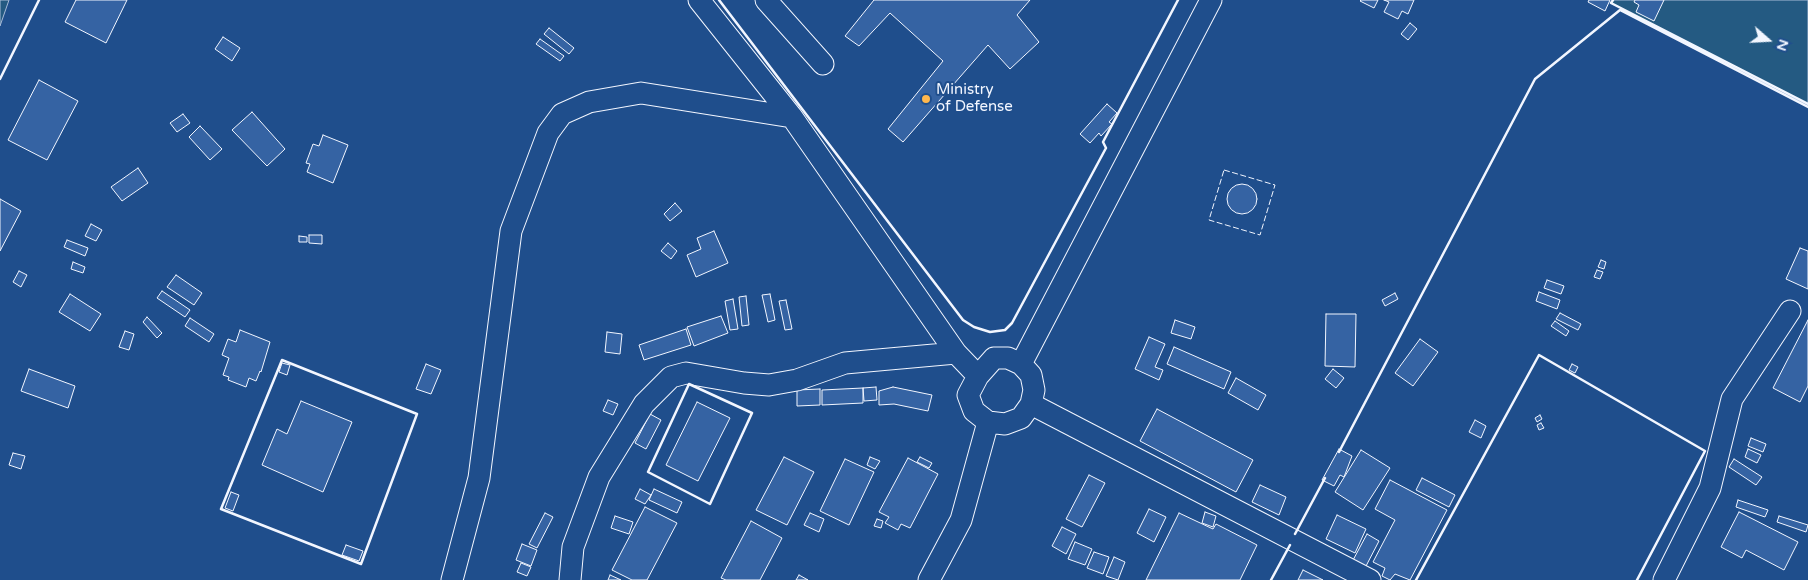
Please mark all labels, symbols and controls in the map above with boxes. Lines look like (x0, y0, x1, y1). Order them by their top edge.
north arrow (1743, 15, 1793, 65)
text: N (1773, 37, 1793, 53)
place label: Ministry of Defense (936, 81, 1013, 116)
marker: Ministry of Defense (920, 93, 932, 105)

